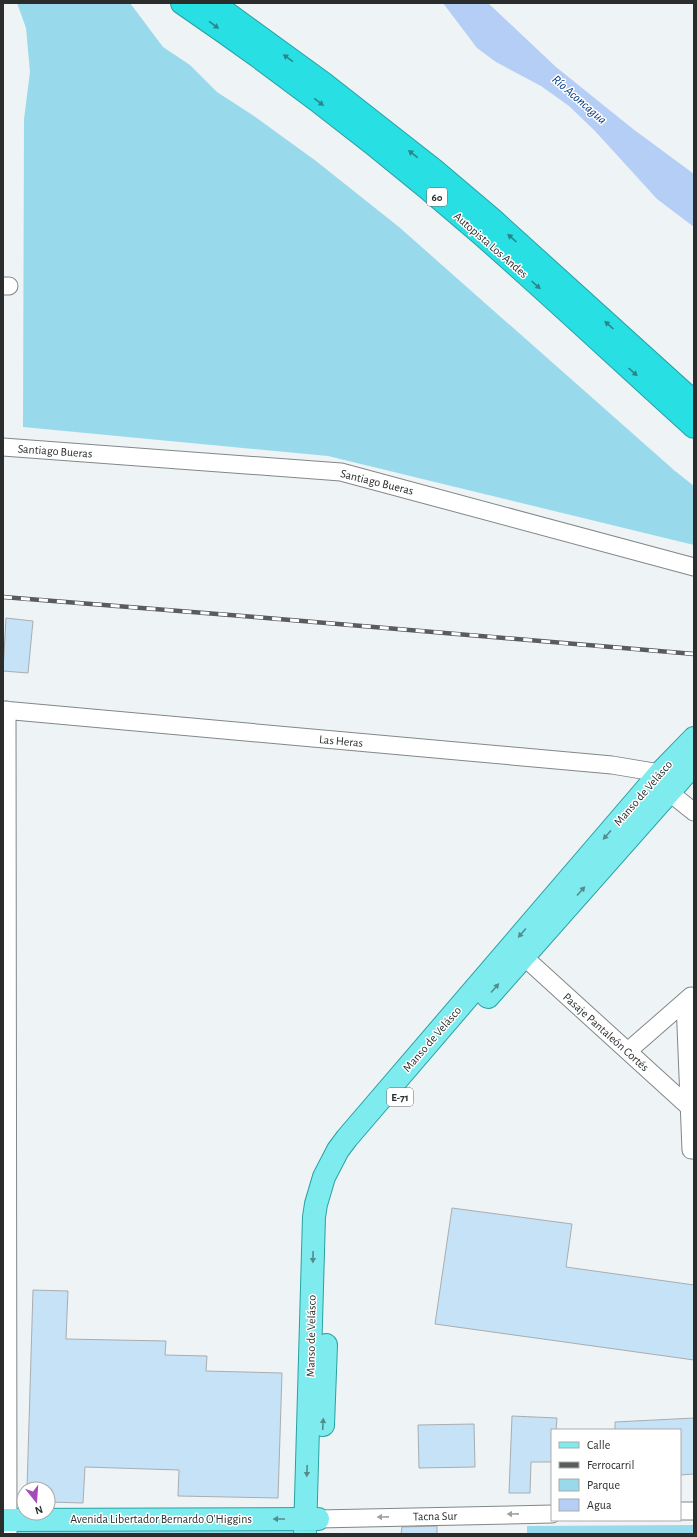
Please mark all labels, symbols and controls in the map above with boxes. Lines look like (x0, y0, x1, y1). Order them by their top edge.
one-way arrow (209, 21, 219, 29)
one-way arrow (283, 54, 293, 62)
water label: Río Aconcagua (549, 73, 609, 127)
one-way arrow (314, 97, 325, 106)
one-way arrow (408, 149, 419, 158)
road number: 60 (427, 188, 447, 206)
street label: Autopista Los Andes (452, 210, 530, 280)
one-way arrow (507, 233, 517, 243)
one-way arrow (531, 280, 542, 289)
one-way arrow (604, 320, 614, 330)
one-way arrow (628, 367, 638, 376)
street label: Santiago Bueras (17, 442, 93, 460)
street label: Santiago Bueras (339, 467, 415, 497)
street label: Las Heras (318, 733, 364, 749)
street label: Manso de Velásco (611, 758, 675, 828)
one-way arrow (602, 830, 611, 840)
one-way arrow (576, 886, 586, 896)
one-way arrow (518, 928, 527, 939)
one-way arrow (490, 984, 499, 993)
street label: Pasaje Pantaleón Cortés (560, 990, 651, 1074)
street label: Manso de Velásco (400, 1004, 464, 1074)
road number: E-71 (387, 1088, 413, 1106)
one-way arrow (310, 1251, 316, 1264)
street label: Manso de Velásco (304, 1295, 318, 1377)
one-way arrow (320, 1418, 327, 1430)
legend (551, 1429, 681, 1521)
text: Calle (587, 1439, 610, 1451)
text: Ferrocarril (587, 1459, 634, 1471)
one-way arrow (303, 1465, 310, 1477)
text: Parque (587, 1479, 620, 1491)
north arrow (16, 1481, 56, 1521)
text: Agua (587, 1499, 612, 1511)
text: N (34, 1504, 44, 1516)
street label: Tacna Sur (413, 1510, 457, 1522)
one-way arrow (507, 1511, 519, 1518)
street label: Avenida Libertador Bernardo O'Higgins (70, 1513, 252, 1525)
one-way arrow (376, 1514, 389, 1520)
one-way arrow (272, 1516, 285, 1522)

